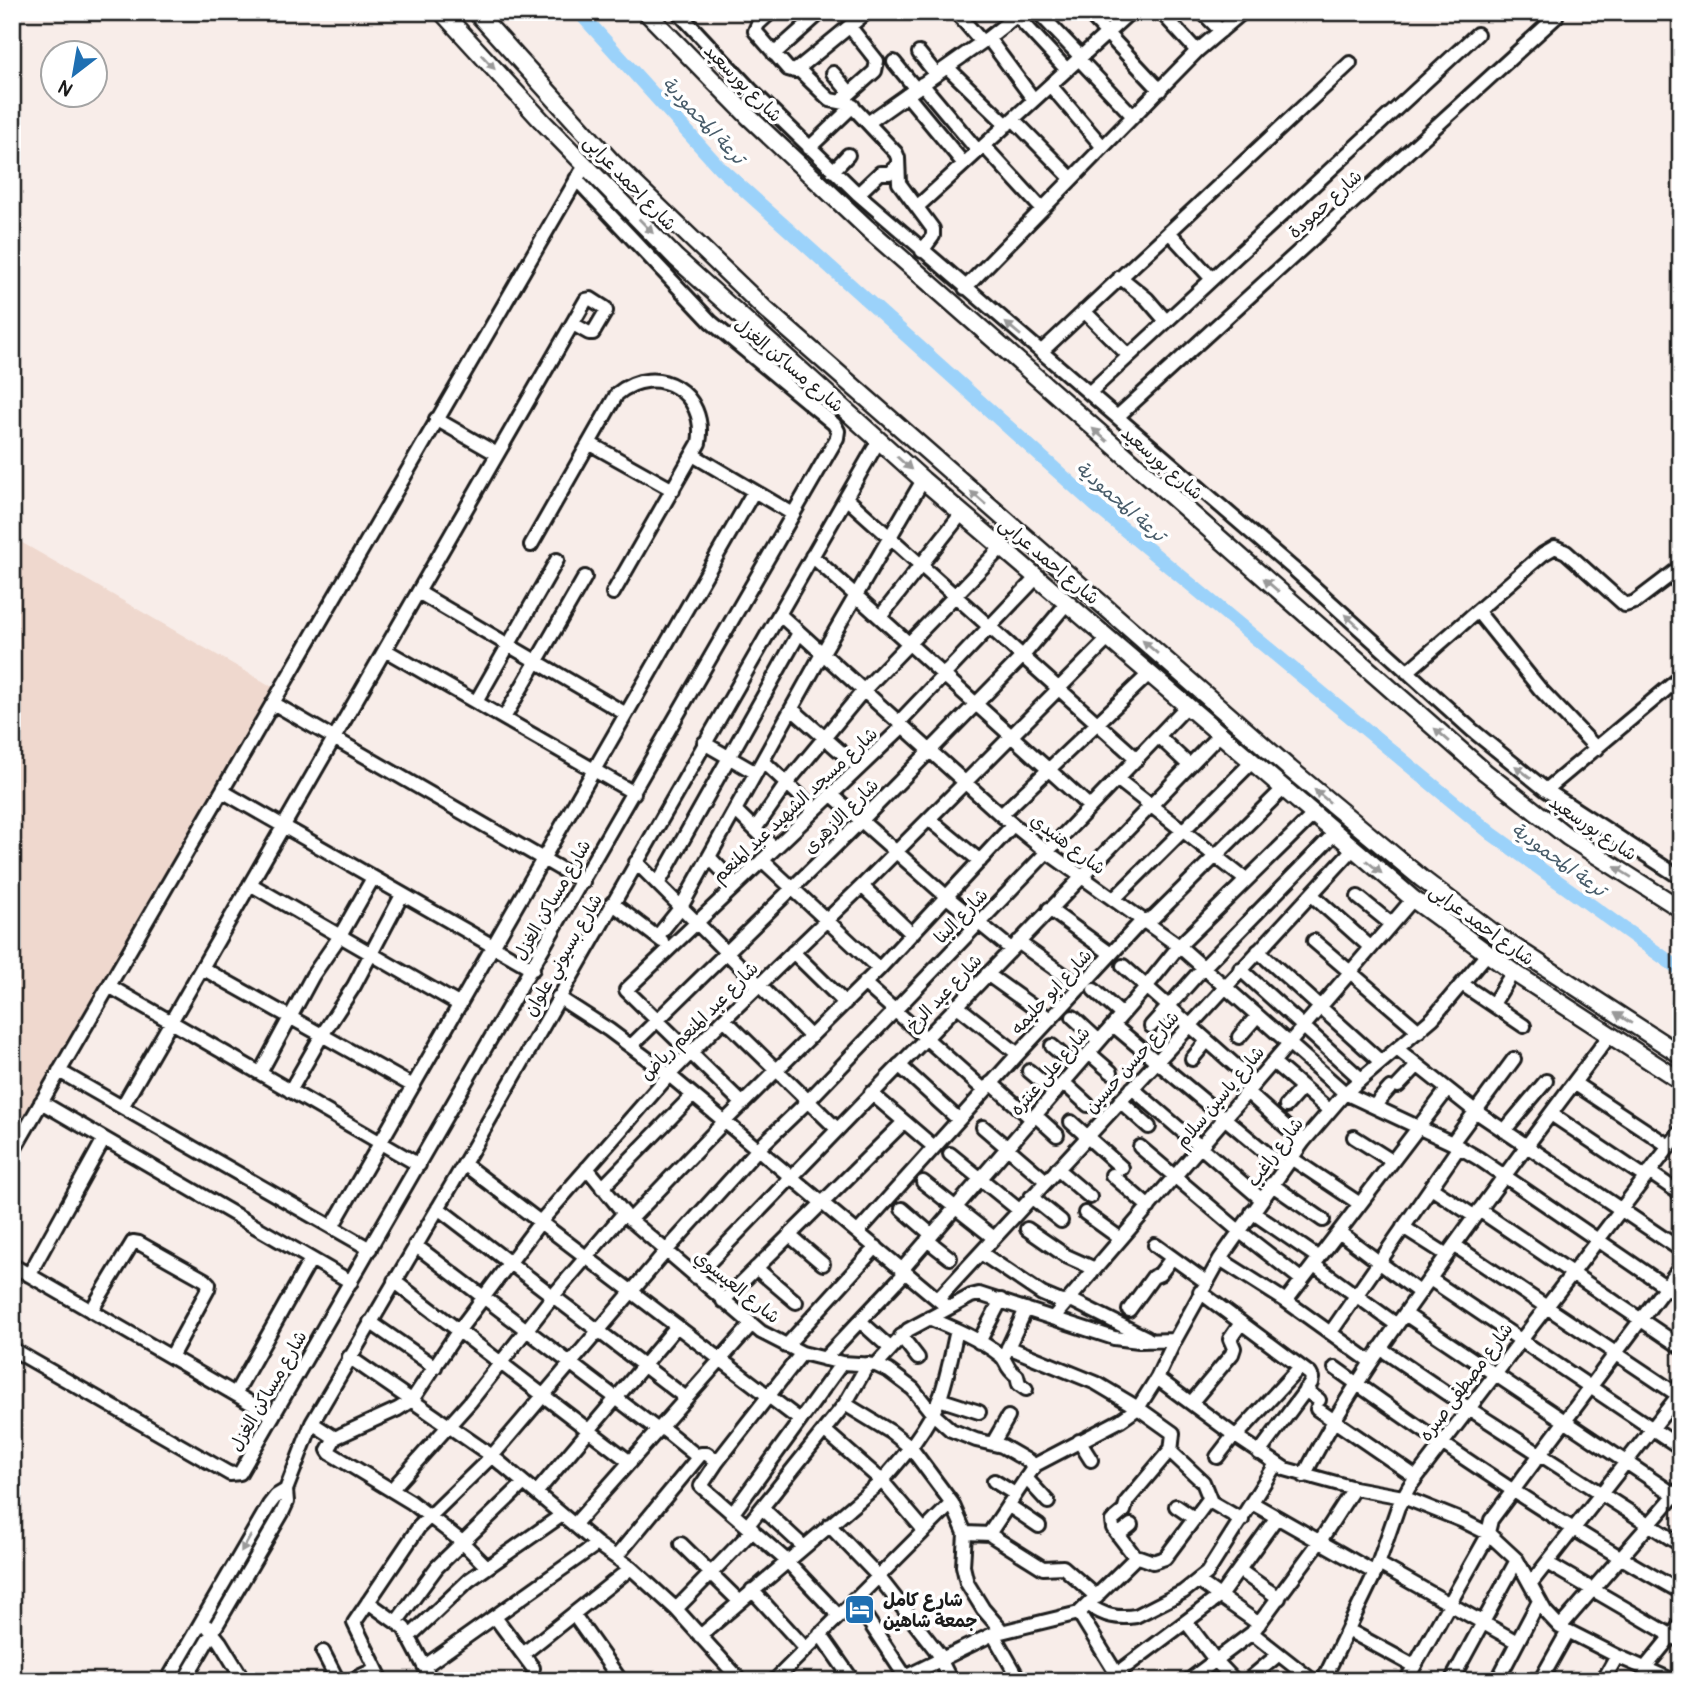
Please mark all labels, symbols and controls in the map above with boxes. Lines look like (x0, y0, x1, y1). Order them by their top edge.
north arrow (38, 38, 108, 108)
street label: شارع بورسعيد (699, 39, 787, 127)
one-way arrow (480, 53, 496, 70)
water label: ترعة المحمودية (657, 72, 752, 172)
text: N (54, 74, 77, 101)
street label: شارع احمد عرابى (578, 131, 681, 236)
street label: شارع حمودة (1284, 165, 1367, 244)
one-way arrow (637, 218, 654, 235)
street label: شارع مساكن الغزل (729, 313, 848, 418)
one-way arrow (1004, 321, 1022, 337)
street label: شارع بورسعيد (1116, 422, 1207, 505)
one-way arrow (1091, 427, 1109, 443)
one-way arrow (895, 455, 913, 471)
water label: ترعة المحمودية (1071, 456, 1173, 549)
one-way arrow (970, 491, 987, 506)
street label: شارع احمد عرابى (994, 513, 1104, 610)
one-way arrow (1262, 577, 1280, 593)
one-way arrow (1344, 614, 1361, 630)
one-way arrow (1141, 639, 1159, 655)
street label: شارع مسجد الشهيد عبد المنعم (708, 723, 884, 890)
one-way arrow (1433, 727, 1451, 743)
one-way arrow (1514, 764, 1532, 779)
street label: شارع الازهرى (799, 774, 884, 859)
one-way arrow (1314, 789, 1331, 804)
street label: شارع بورسعيد (1544, 791, 1641, 866)
street label: شارع هنيدي (1025, 809, 1110, 881)
water label: ترعة المحمودية (1507, 818, 1613, 904)
street label: شارع مساكن الغزل (509, 836, 596, 965)
one-way arrow (1364, 859, 1382, 874)
one-way arrow (1613, 866, 1633, 879)
street label: شارع احمد عرابى (1425, 880, 1539, 971)
street label: شارع البنا (929, 884, 993, 949)
street label: شارع بسيوني علوان (519, 890, 611, 1023)
street label: شارع ابو حليمه (1006, 945, 1097, 1040)
street label: شارع عيد الرخ (901, 949, 987, 1037)
street label: شارع عبد المنعم رياض (635, 957, 765, 1087)
street label: شارع حسن حسين (1080, 1006, 1185, 1118)
one-way arrow (1613, 1012, 1633, 1025)
street label: شارع على عنتره (1005, 1022, 1095, 1121)
street label: شارع ياسين سلام (1171, 1041, 1271, 1154)
street label: شارع راغب (1242, 1113, 1309, 1192)
street label: شارع العيسوي (688, 1246, 784, 1330)
street label: شارع مصطفى صبره (1414, 1318, 1518, 1446)
street label: شارع مساكن الغزل (225, 1327, 312, 1456)
one-way arrow (240, 1535, 252, 1554)
place label: شارع كامل جمعة شاهين (883, 1589, 977, 1633)
hotel icon: شارع كامل جمعة شاهين (843, 1593, 877, 1627)

